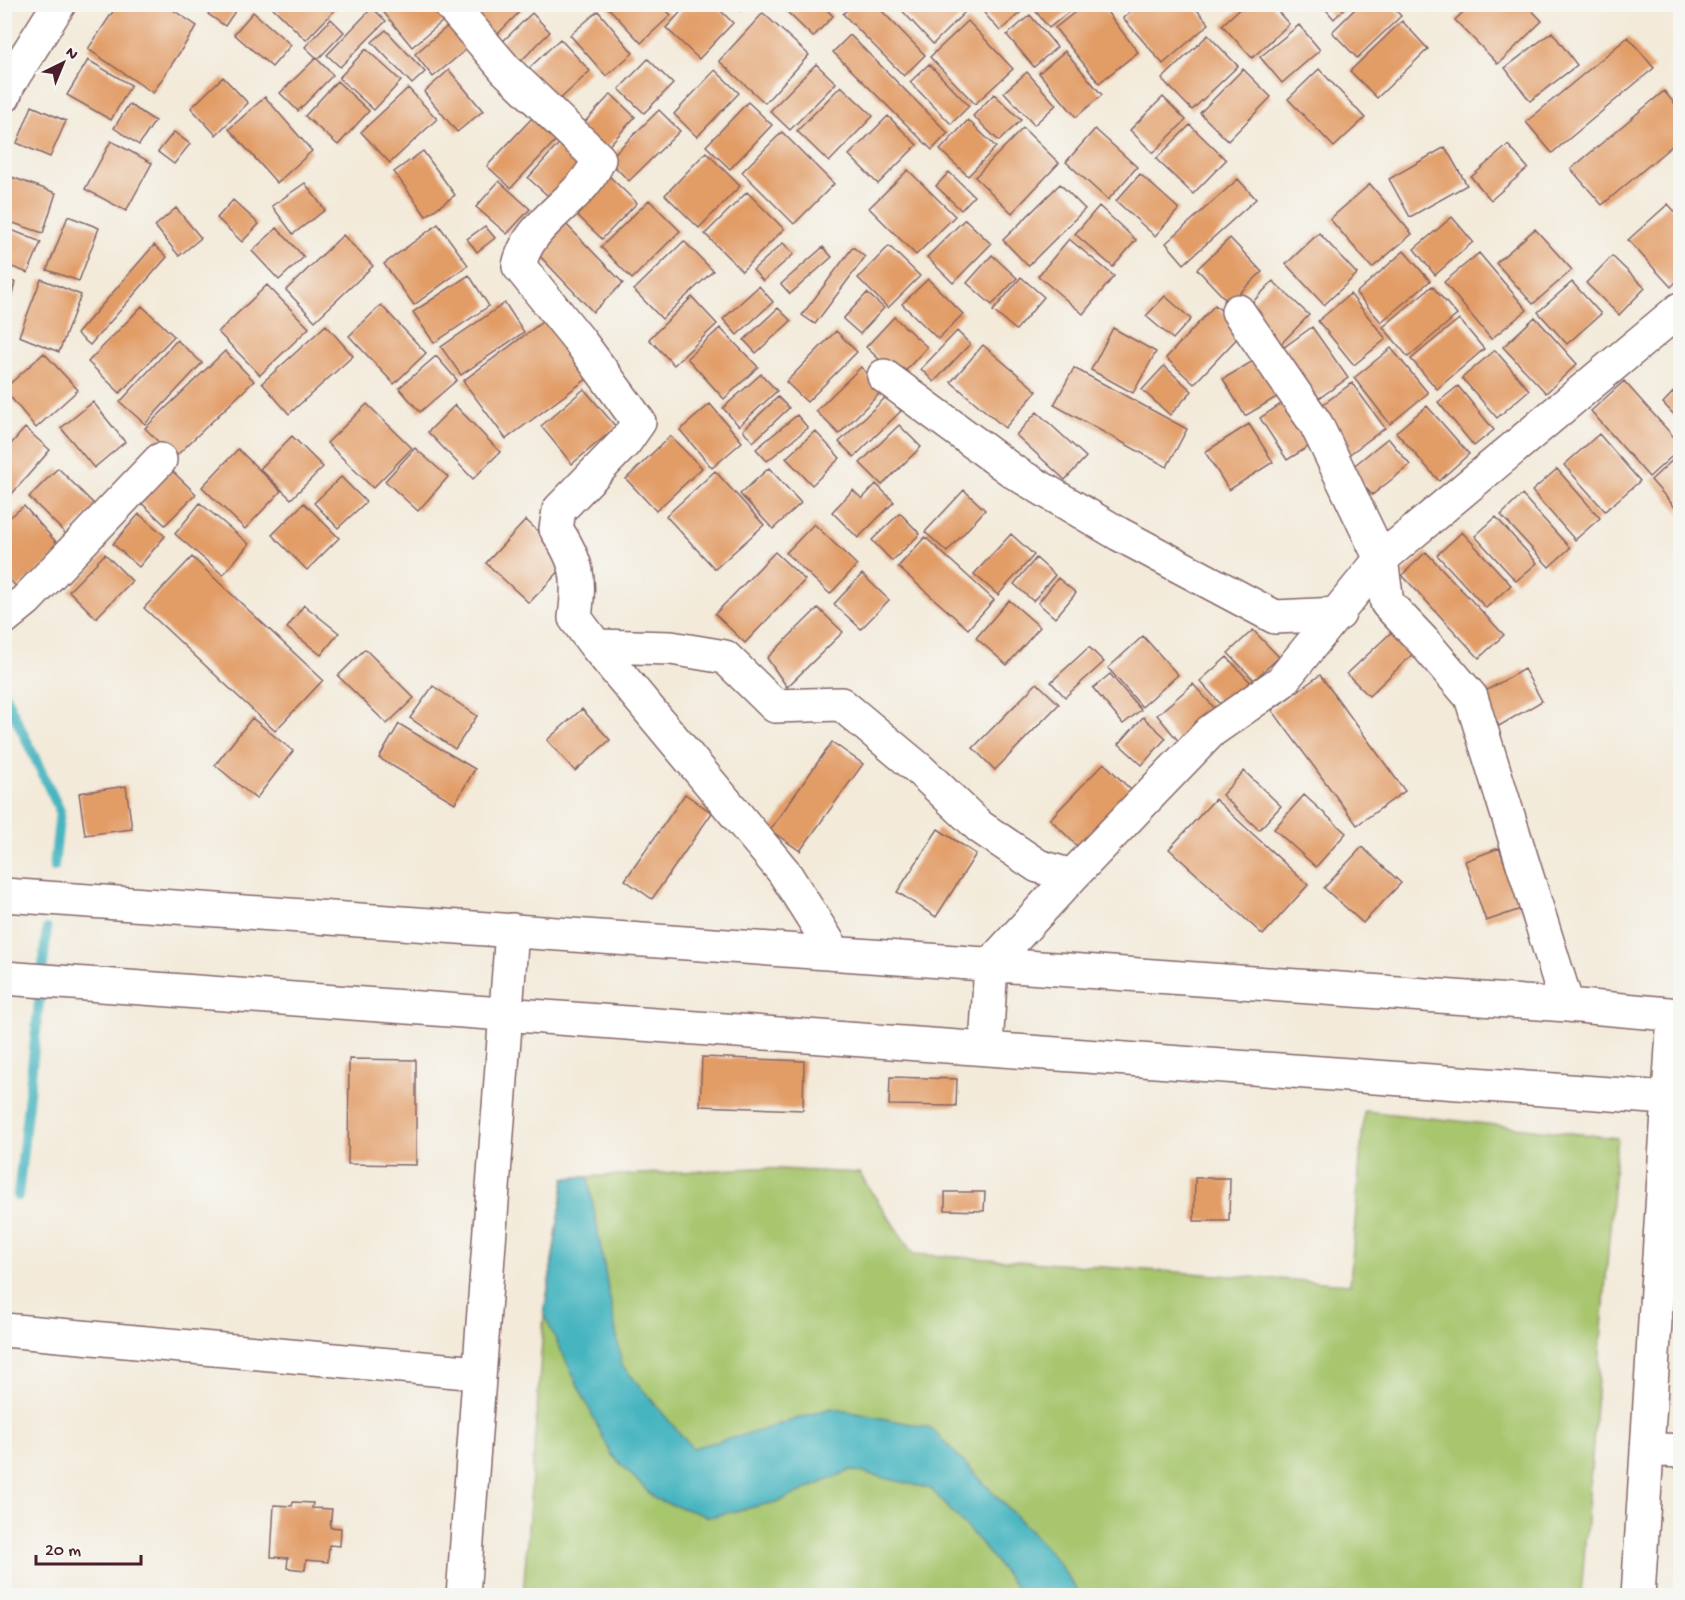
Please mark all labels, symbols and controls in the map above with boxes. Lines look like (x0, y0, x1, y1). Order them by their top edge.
north arrow (33, 33, 93, 93)
text: N (61, 44, 82, 65)
scale bar (36, 1528, 141, 1566)
text: 20 m (45, 1541, 81, 1562)

